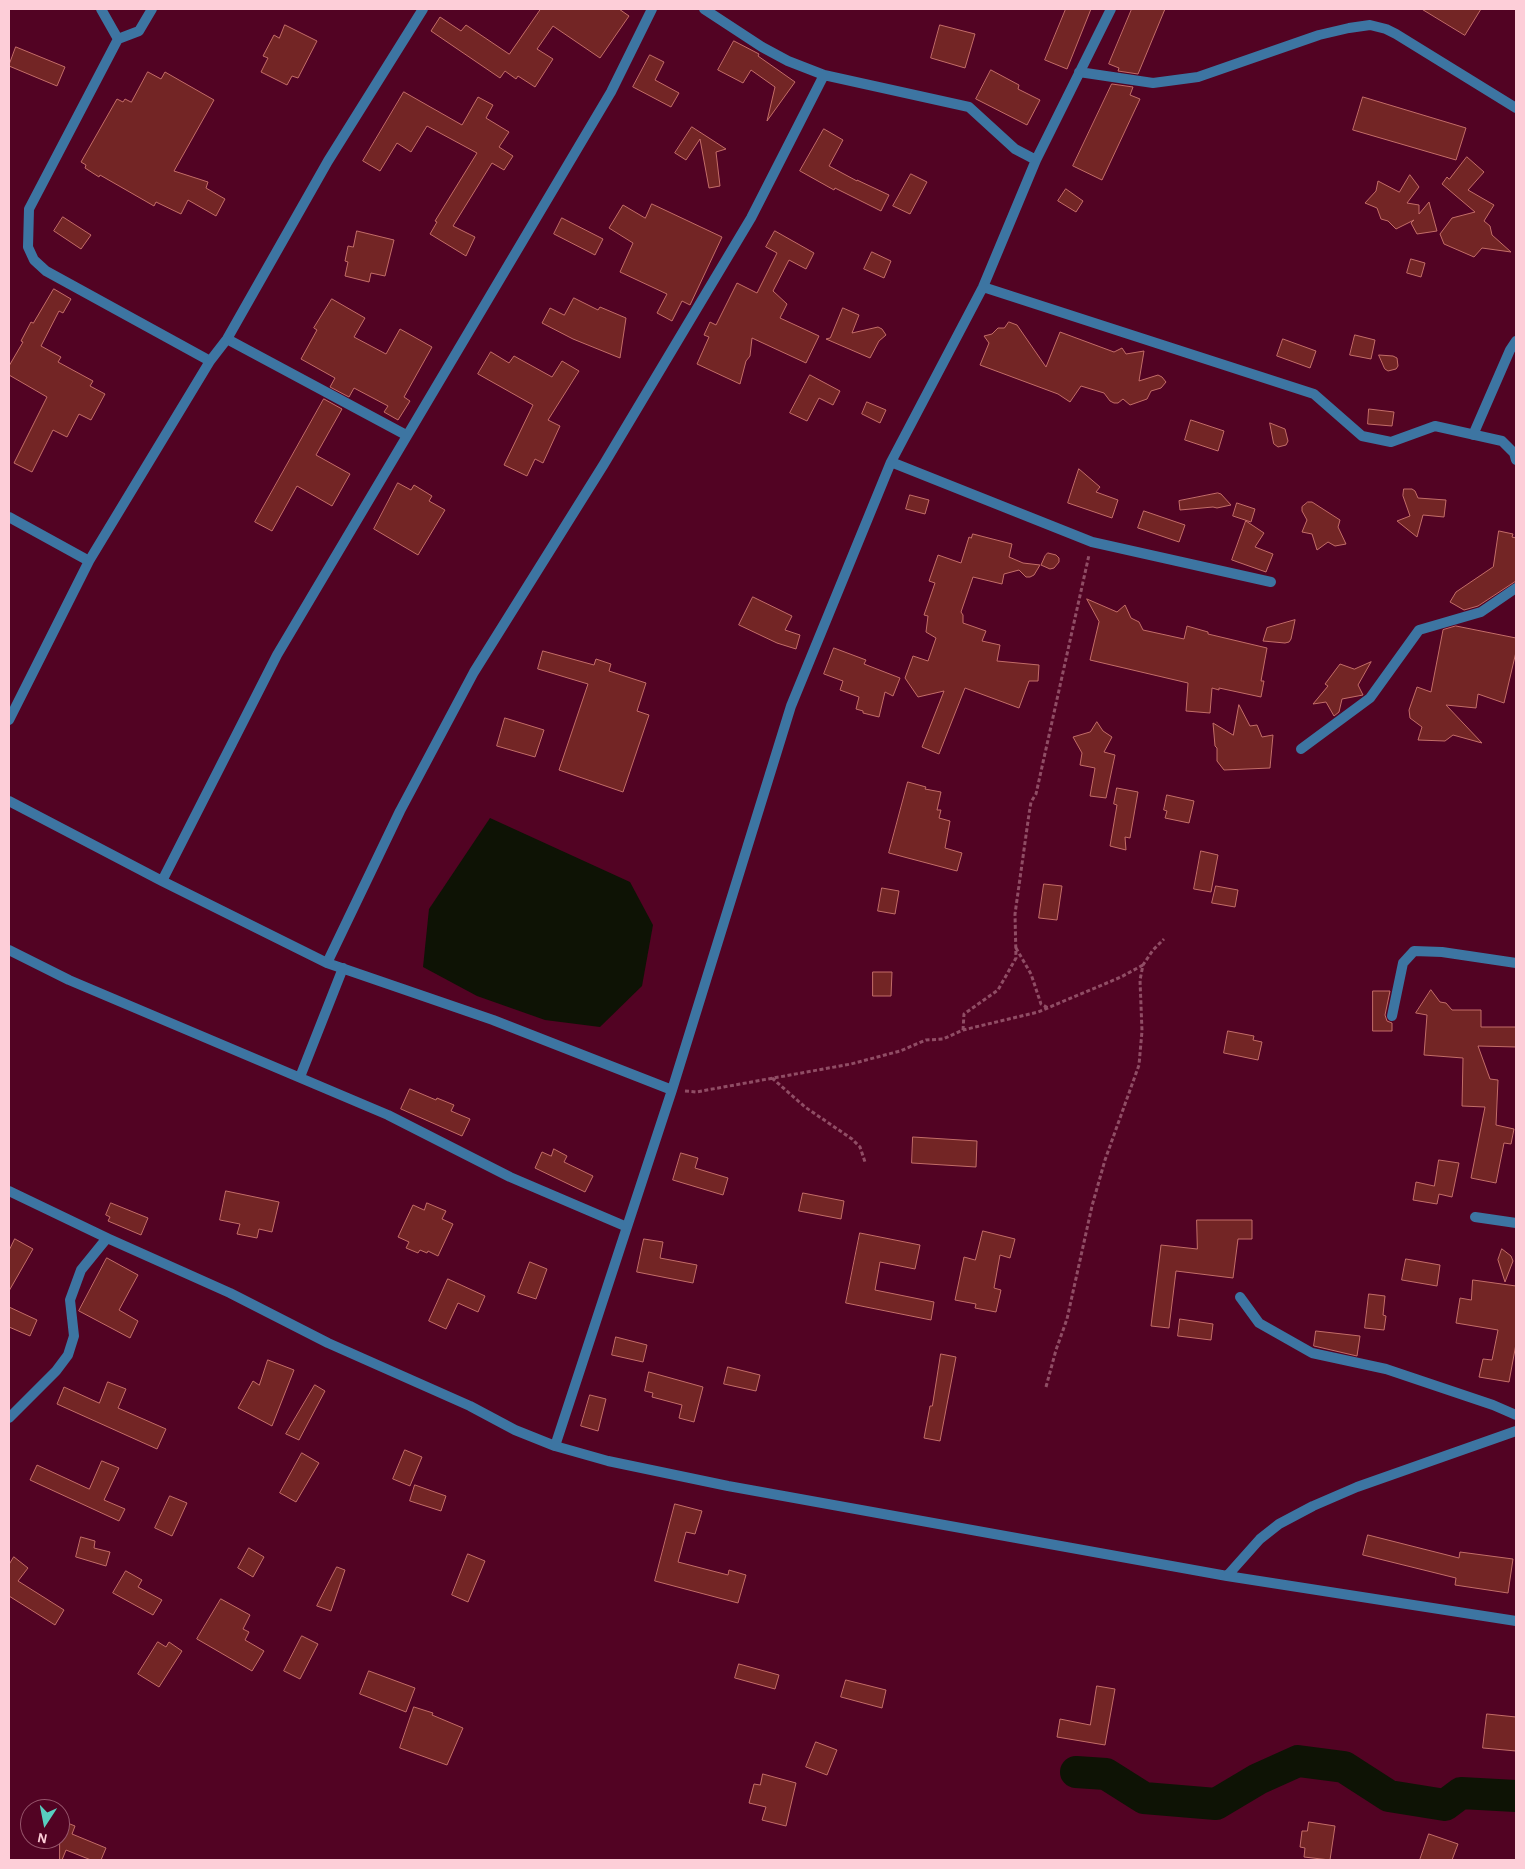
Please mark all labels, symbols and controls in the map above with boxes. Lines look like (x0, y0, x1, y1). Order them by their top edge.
north arrow (20, 1799, 70, 1849)
text: N (36, 1830, 48, 1846)

